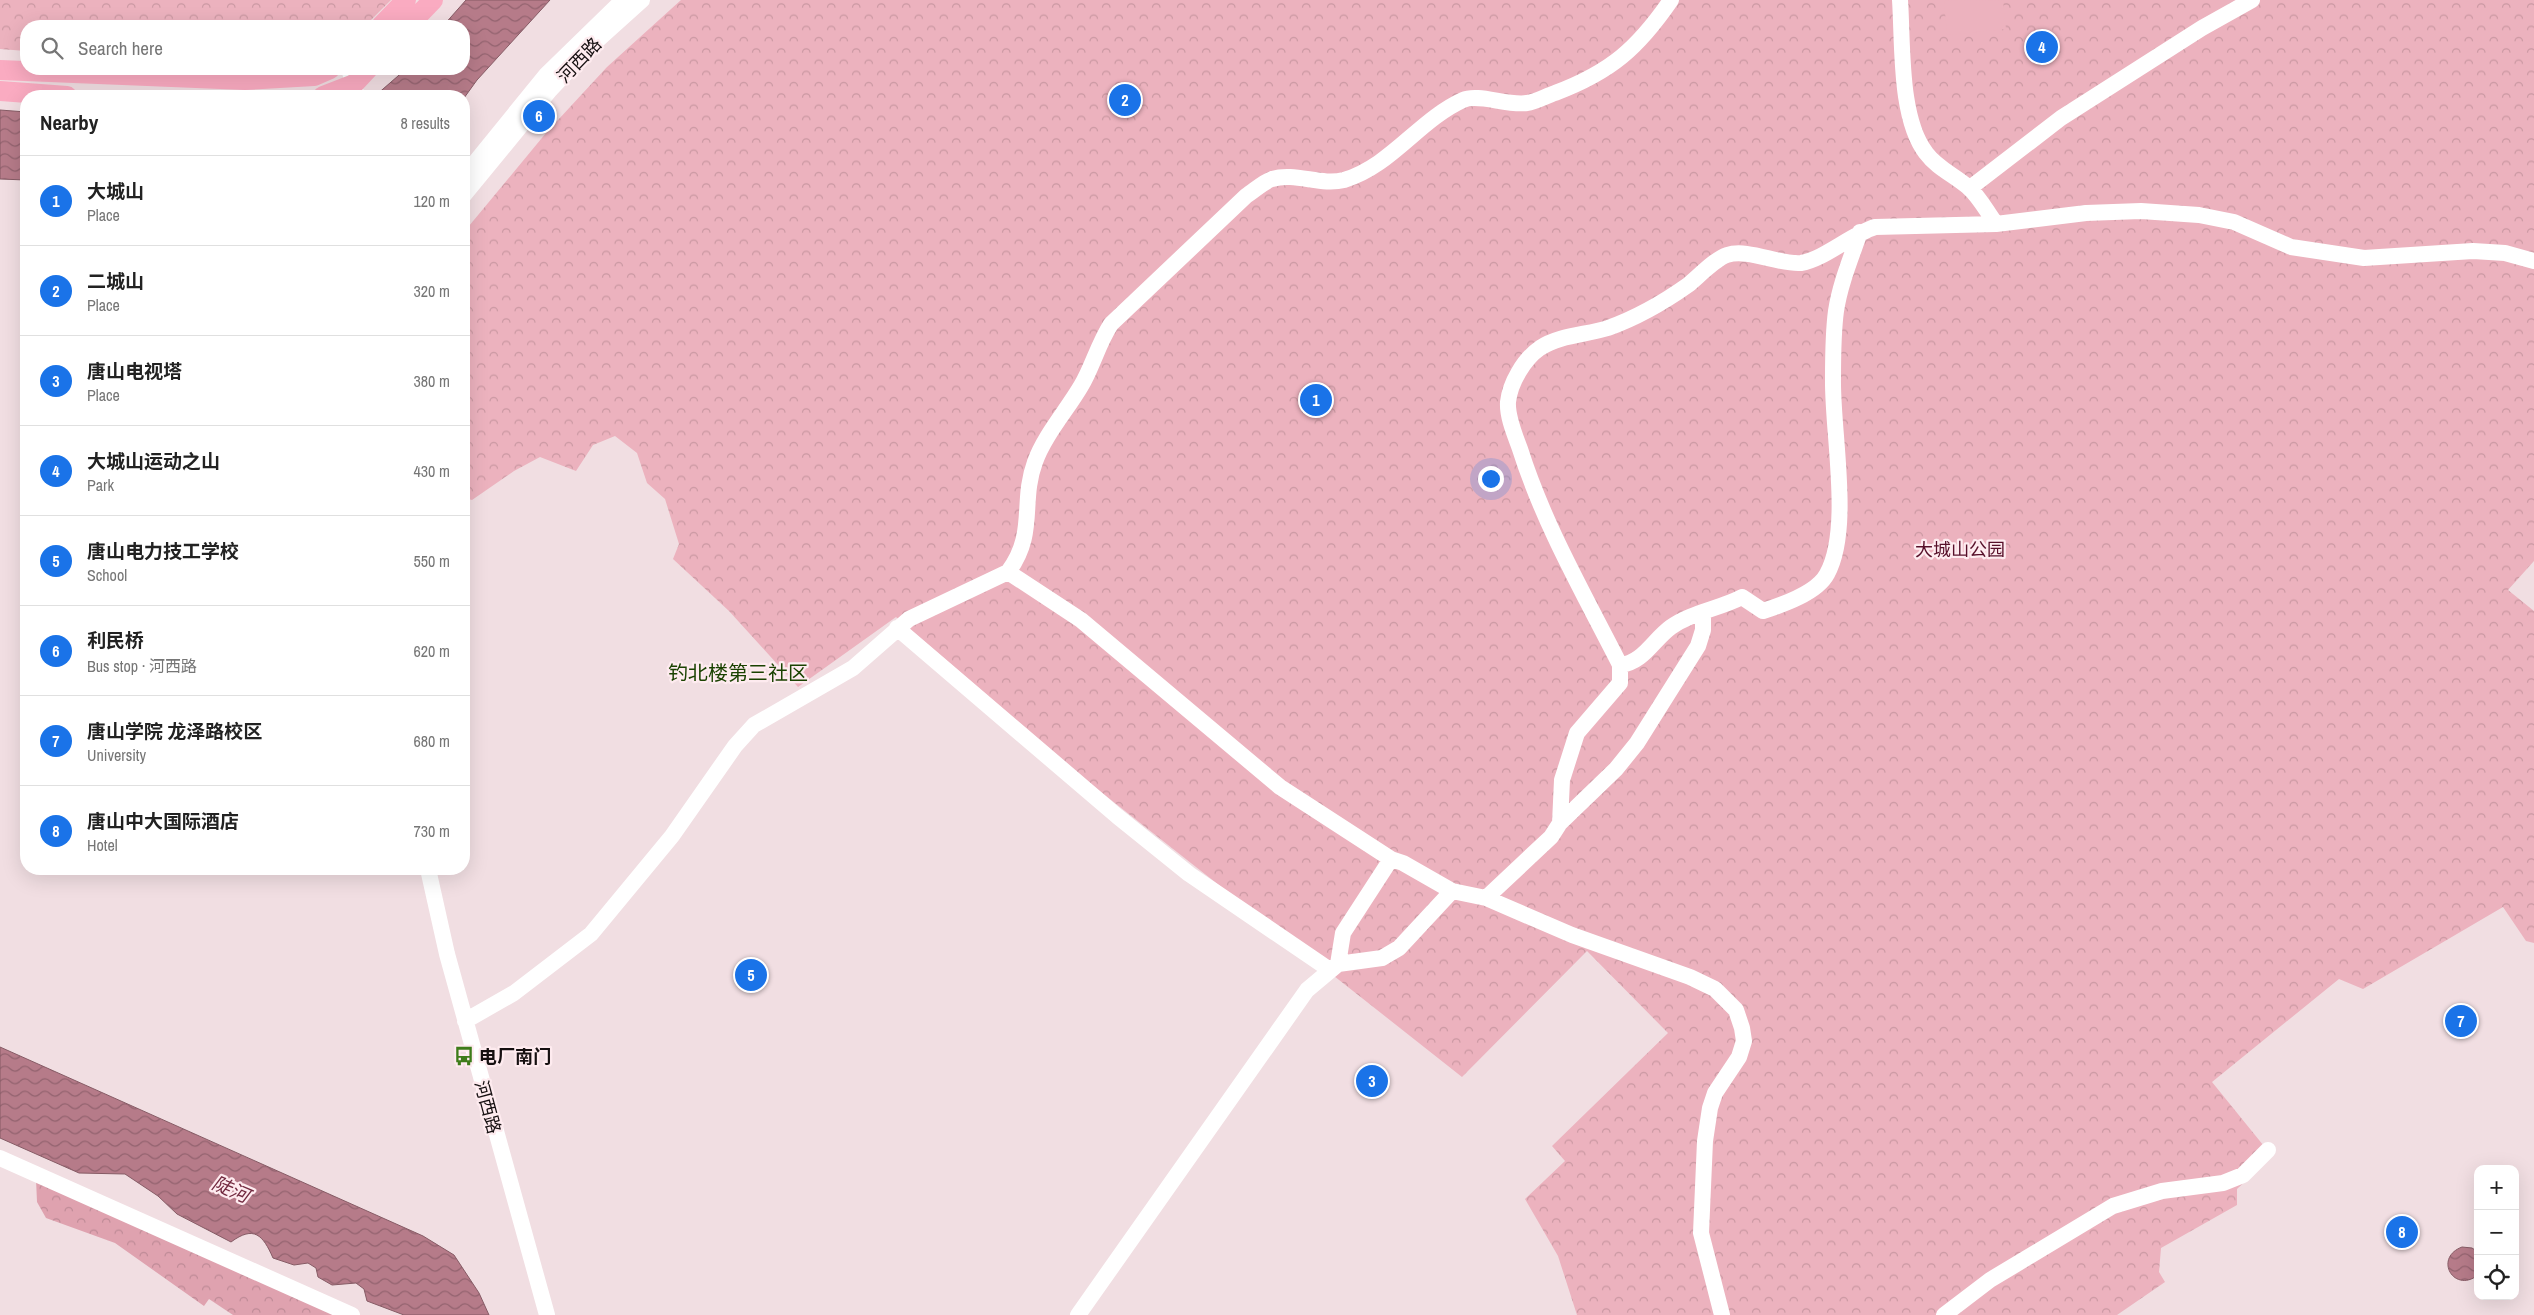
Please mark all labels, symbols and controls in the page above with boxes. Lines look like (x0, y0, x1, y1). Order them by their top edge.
search box (20, 20, 470, 75)
pin: 4 (2026, 28, 2058, 66)
street label: 河西路 (551, 32, 607, 88)
icon: search (38, 34, 66, 62)
text: Search here (78, 35, 163, 61)
pin: 2 (1109, 81, 1141, 119)
pin: 6 (523, 97, 555, 135)
text: Nearby (40, 108, 98, 137)
text: 8 results (400, 112, 450, 134)
text: 大城山 (87, 178, 144, 204)
text: 1 (52, 190, 60, 212)
text: 120 m (414, 190, 450, 212)
text: Place (87, 204, 120, 226)
text: 二城山 (87, 268, 144, 294)
text: 2 (52, 280, 60, 302)
text: 320 m (414, 280, 450, 302)
text: Place (87, 294, 120, 316)
text: 唐山电视塔 (87, 358, 182, 384)
text: 3 (52, 370, 60, 392)
text: 380 m (414, 370, 450, 392)
pin: 1 (1300, 381, 1332, 419)
text: Place (87, 384, 120, 406)
text: 大城山运动之山 (87, 448, 220, 474)
text: 4 (52, 460, 60, 482)
text: 430 m (414, 460, 450, 482)
your location (1478, 466, 1504, 492)
text: Park (87, 474, 114, 496)
park label: 大城山公园 (1915, 537, 2005, 562)
text: 唐山电力技工学校 (87, 538, 239, 564)
text: 5 (52, 550, 60, 572)
text: 550 m (414, 550, 450, 572)
text: School (87, 564, 127, 586)
text: 利民桥 (87, 627, 144, 653)
text: 6 (52, 640, 60, 662)
text: 620 m (414, 640, 450, 662)
text: Bus stop · 河西路 (87, 655, 197, 677)
district label: 钓北楼第三社区 (668, 659, 808, 686)
text: 唐山学院 龙泽路校区 (87, 718, 262, 744)
text: 7 (52, 730, 60, 752)
text: 680 m (414, 730, 450, 752)
text: University (87, 744, 146, 766)
text: 唐山中大国际酒店 (87, 808, 239, 834)
text: 8 (52, 820, 60, 842)
text: 730 m (414, 820, 450, 842)
text: Hotel (87, 834, 118, 856)
pin: 5 (735, 956, 767, 994)
pin: 7 (2445, 1002, 2477, 1040)
place label: 电厂南门 (479, 1044, 551, 1069)
bus stop icon: 电厂南门 (453, 1045, 475, 1067)
pin: 3 (1356, 1062, 1388, 1100)
street label: 河西路 (469, 1078, 507, 1136)
map controls (2474, 1165, 2519, 1300)
button: + (2474, 1165, 2519, 1210)
water label: 陡河 (208, 1170, 257, 1210)
button: − (2474, 1210, 2519, 1255)
pin: 8 (2386, 1213, 2418, 1251)
button: locate (2474, 1255, 2519, 1300)

